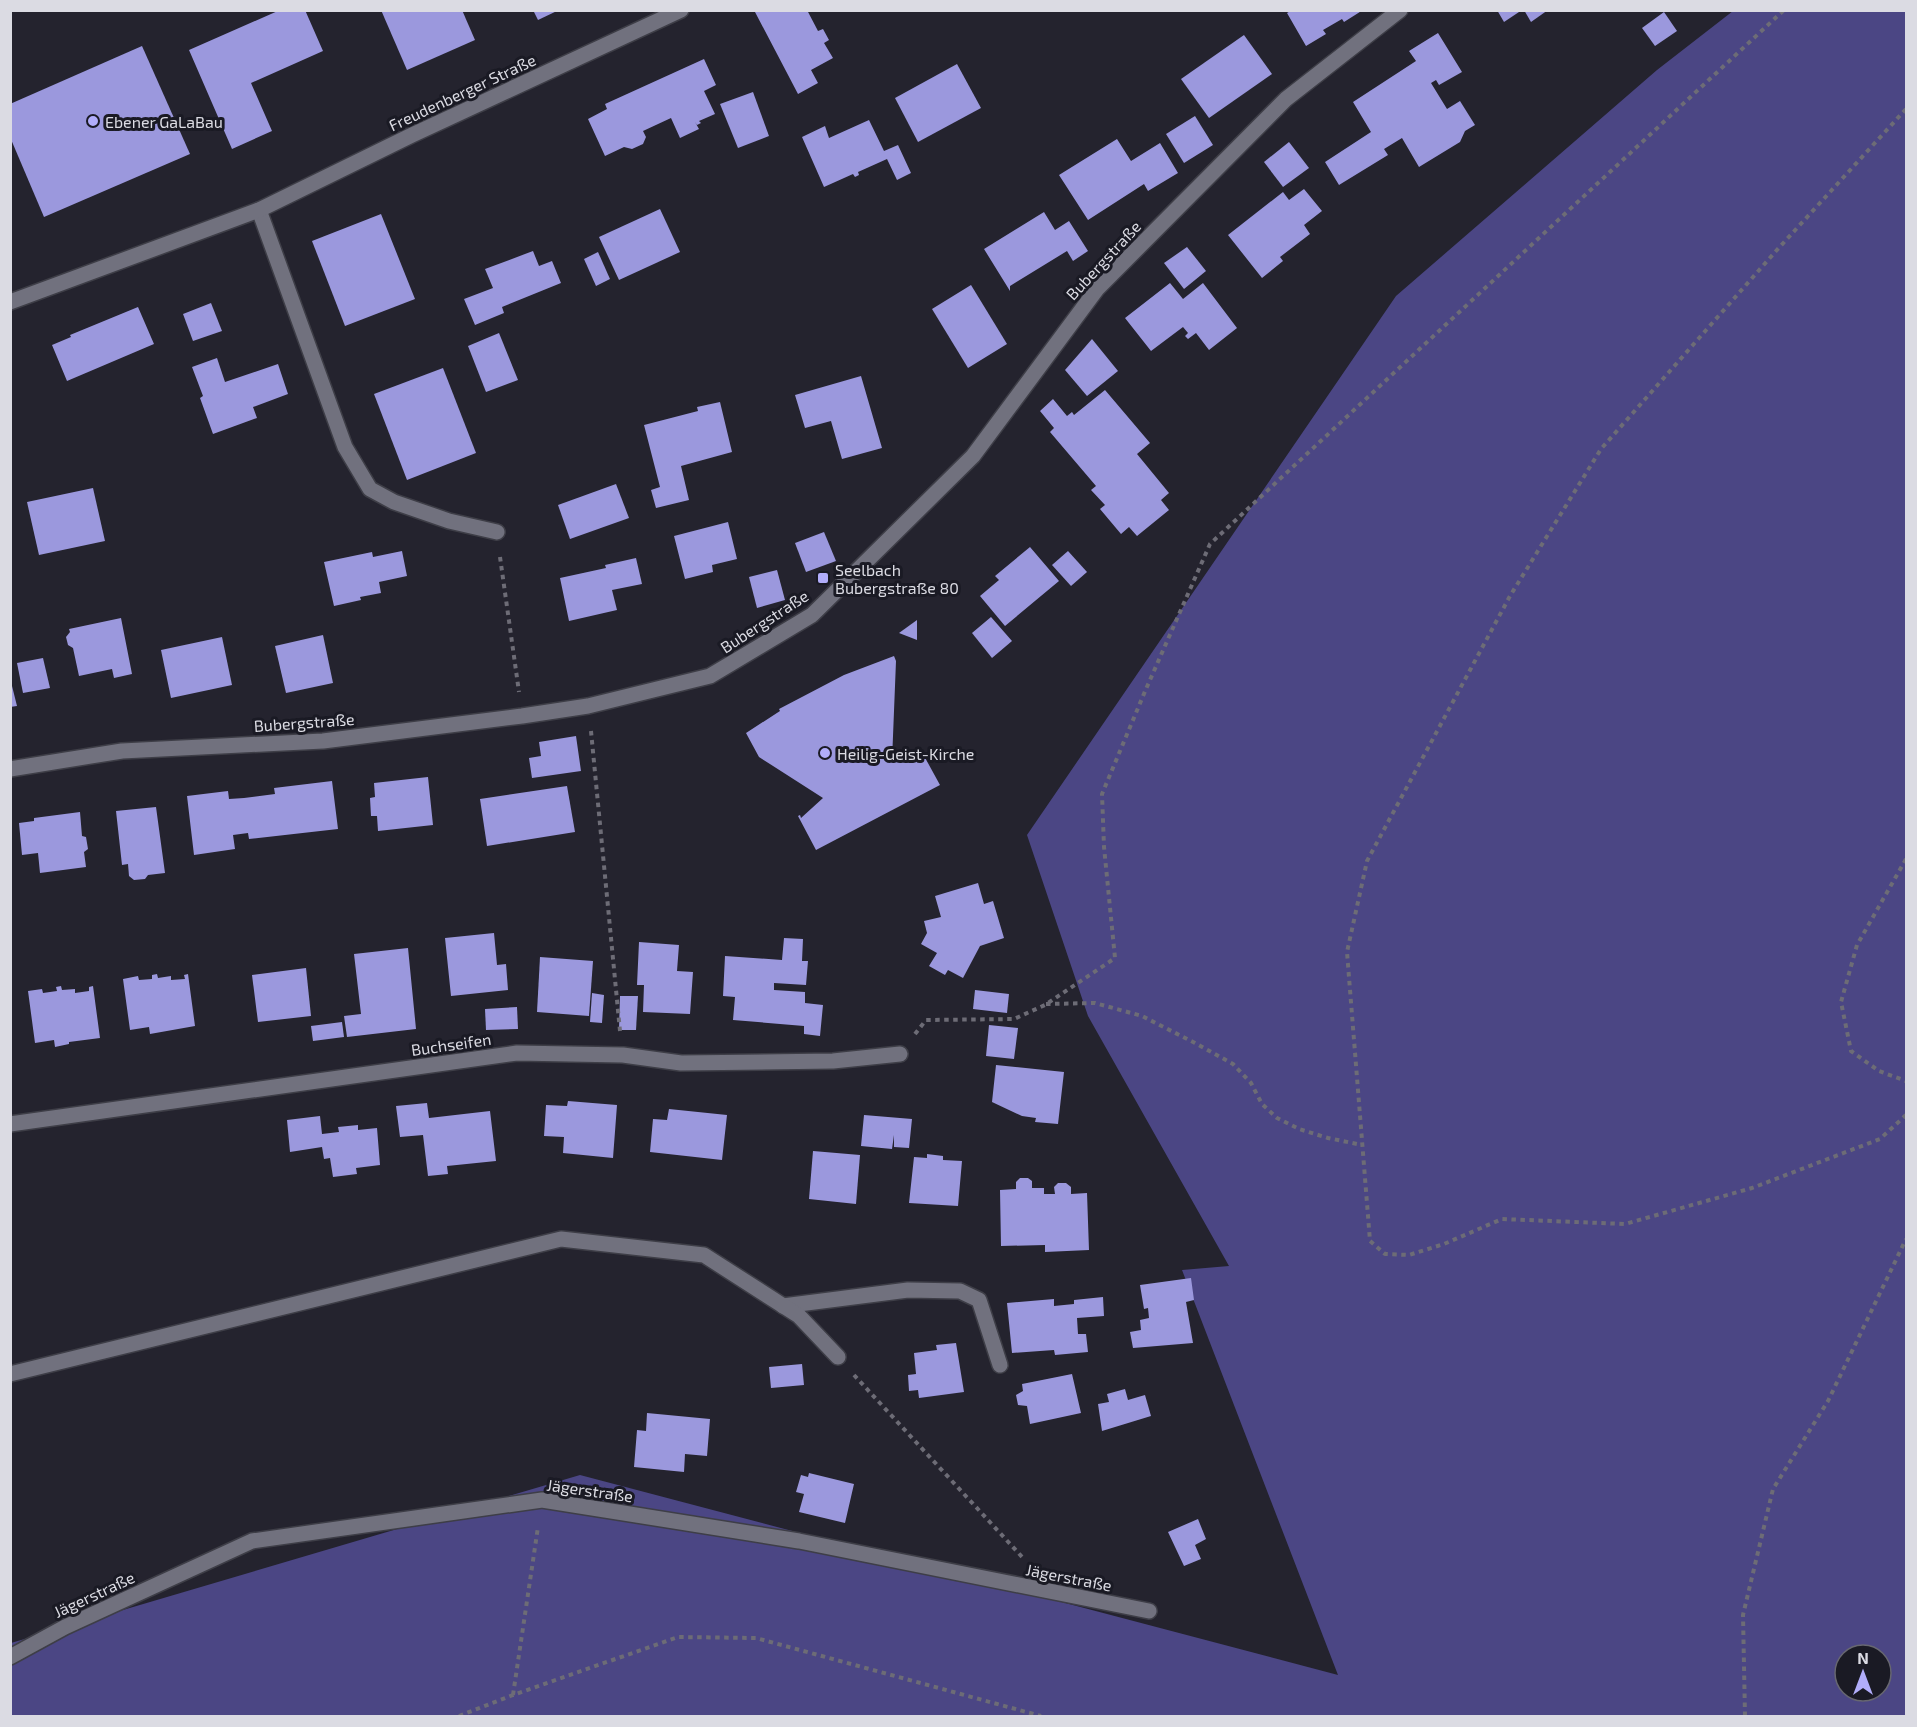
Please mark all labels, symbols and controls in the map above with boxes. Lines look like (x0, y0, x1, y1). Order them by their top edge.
street label: Freudenberger Straße (385, 50, 539, 134)
place label: Ebener GaLaBau (105, 112, 223, 131)
marker: Ebener GaLaBau (86, 114, 100, 128)
street label: Bubergstraße (1062, 217, 1144, 303)
place label: Seelbach Bubergstraße 80 (835, 560, 959, 597)
marker: Seelbach Bubergstraße 80 (816, 571, 830, 585)
street label: Bubergstraße (717, 586, 811, 656)
street label: Bubergstraße (253, 709, 355, 735)
place label: Heilig-Geist-Kirche (837, 744, 974, 763)
marker: Heilig-Geist-Kirche (818, 746, 832, 760)
street label: Buchseifen (410, 1029, 492, 1059)
street label: Jägerstraße (546, 1475, 634, 1505)
street label: Jägerstraße (1025, 1559, 1113, 1595)
street label: Jägerstraße (51, 1567, 137, 1621)
north arrow (1833, 1643, 1893, 1703)
text: N (1857, 1648, 1869, 1667)

